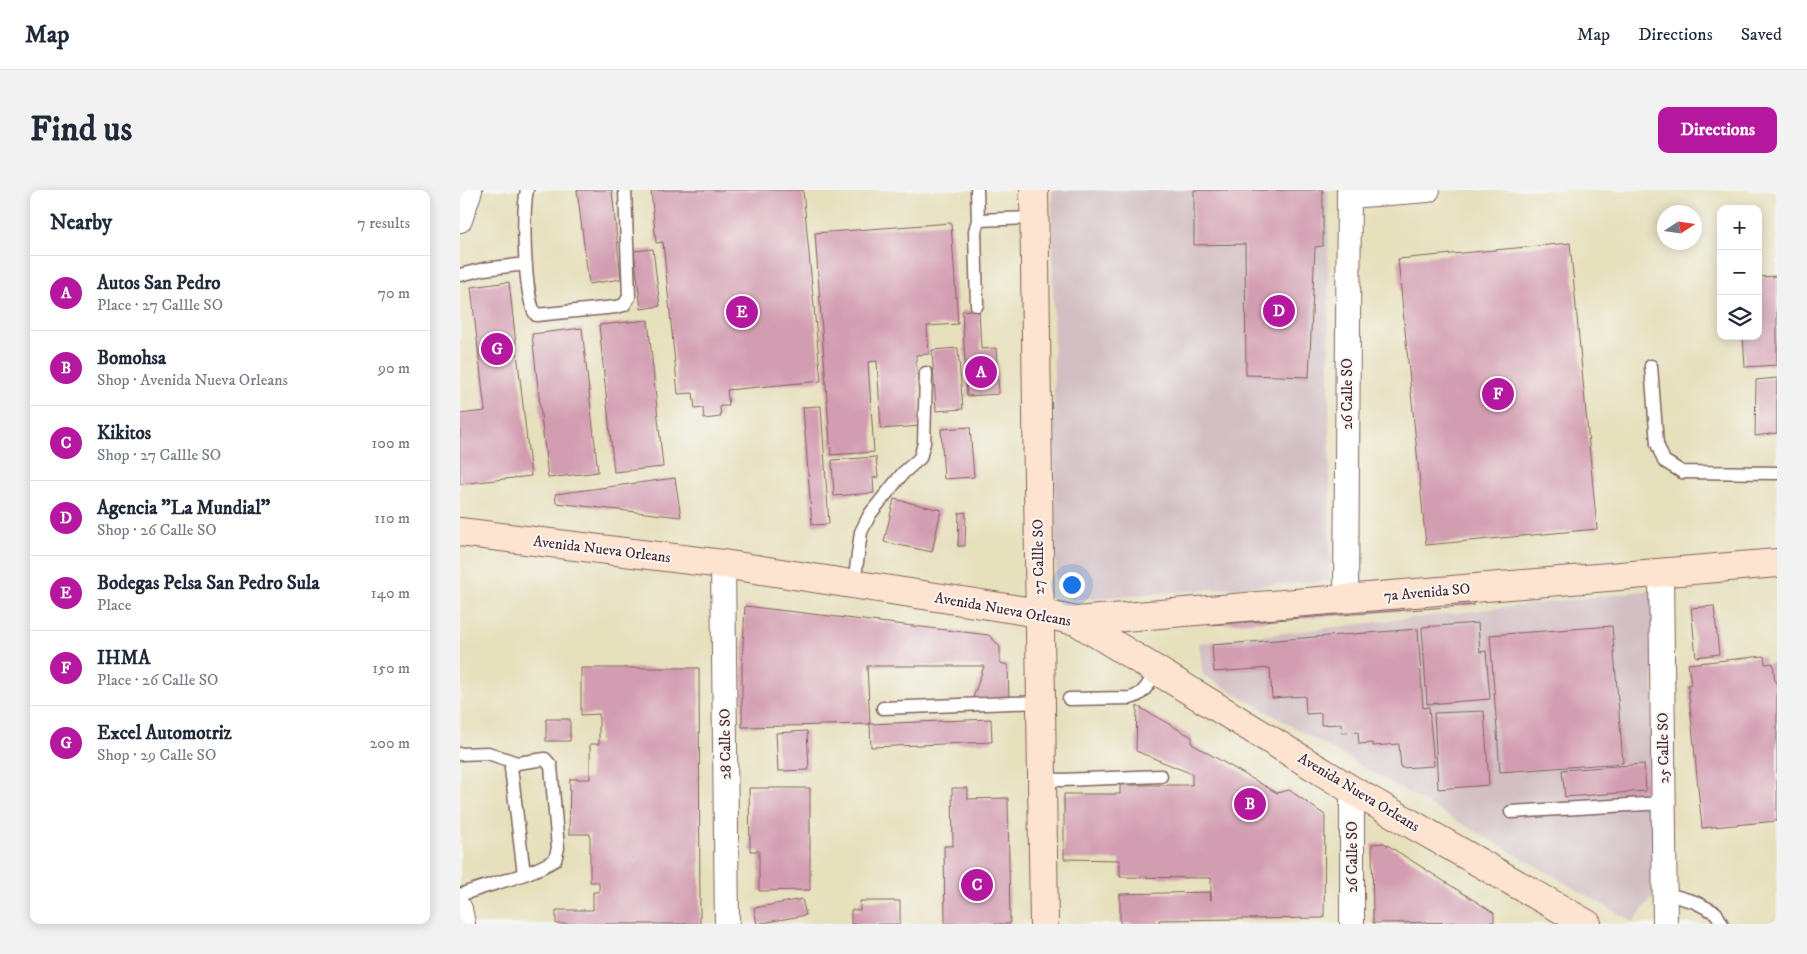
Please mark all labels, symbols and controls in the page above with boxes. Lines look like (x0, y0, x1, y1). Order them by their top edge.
text: Map (25, 20, 69, 50)
text: Map (1577, 24, 1610, 46)
text: Directions (1638, 24, 1713, 46)
text: Saved (1741, 24, 1782, 46)
button: Directions (1658, 107, 1777, 153)
text: Find us (30, 108, 132, 152)
north arrow (1657, 205, 1702, 250)
map controls (1717, 205, 1762, 340)
button: + (1717, 205, 1762, 250)
text: Nearby (50, 210, 112, 236)
text: 7 results (357, 213, 410, 233)
button: − (1717, 250, 1762, 295)
text: Autos San Pedro (97, 272, 220, 295)
text: A (61, 283, 71, 303)
text: 70 m (378, 283, 410, 303)
pin: D (1263, 292, 1295, 330)
pin: E (726, 293, 758, 331)
text: Place · 27 Callle SO (97, 295, 223, 315)
button: layers (1717, 295, 1762, 340)
pin: G (481, 330, 513, 368)
text: Bomohsa (97, 347, 166, 370)
pin: A (965, 353, 997, 391)
text: B (61, 358, 71, 378)
text: 90 m (378, 358, 410, 378)
street label: 26 Calle SO (1338, 358, 1357, 430)
text: Shop · Avenida Nueva Orleans (97, 370, 288, 390)
pin: F (1482, 375, 1514, 413)
text: Kikitos (97, 422, 151, 445)
text: C (61, 433, 71, 453)
text: 100 m (372, 433, 410, 453)
text: Shop · 27 Callle SO (97, 445, 221, 465)
text: Agencia "La Mundial" (97, 497, 270, 520)
text: D (60, 508, 72, 528)
text: 110 m (374, 508, 410, 528)
street label: 27 Callle SO (1028, 519, 1049, 595)
text: Shop · 26 Calle SO (97, 520, 217, 540)
street label: Avenida Nueva Orleans (532, 532, 672, 567)
text: Bodegas Pelsa San Pedro Sula (97, 572, 320, 595)
your location (1059, 572, 1085, 598)
street label: 7a Avenida SO (1383, 579, 1471, 606)
text: E (60, 583, 72, 603)
text: 140 m (371, 583, 410, 603)
street label: Avenida Nueva Orleans (933, 588, 1073, 631)
text: Place (97, 595, 131, 615)
text: IHMA (97, 647, 150, 670)
text: F (61, 658, 71, 678)
text: 150 m (372, 658, 410, 678)
text: Place · 26 Calle SO (97, 670, 218, 690)
street label: 28 Calle SO (715, 708, 736, 780)
street label: 25 Calle SO (1653, 712, 1674, 784)
text: Excel Automotriz (97, 722, 232, 745)
text: G (60, 733, 72, 753)
text: 200 m (369, 733, 410, 753)
text: Shop · 29 Calle SO (97, 745, 216, 765)
street label: Avenida Nueva Orleans (1295, 749, 1423, 836)
pin: B (1234, 785, 1266, 823)
street label: 26 Calle SO (1343, 821, 1362, 893)
pin: C (961, 866, 993, 904)

